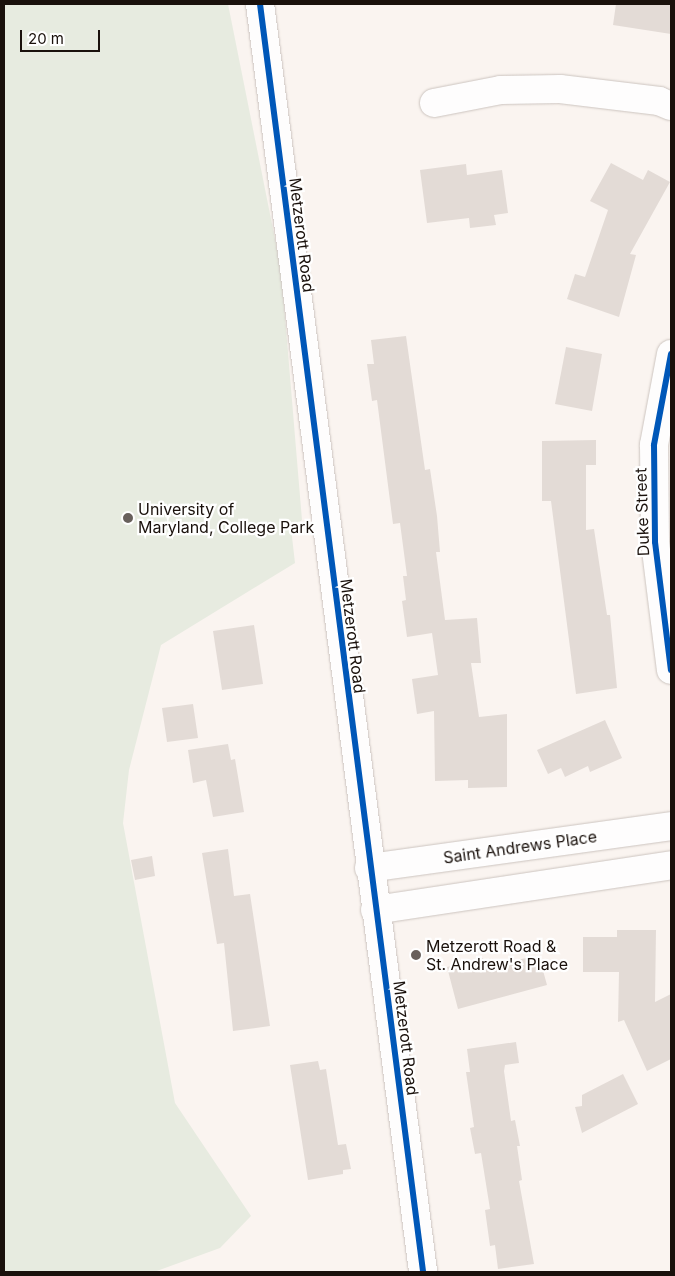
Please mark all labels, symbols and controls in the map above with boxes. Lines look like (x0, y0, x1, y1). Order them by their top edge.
scale bar (22, 20, 102, 52)
text: 20 m (28, 29, 64, 48)
street label: Metzerott Road (285, 177, 319, 293)
street label: Duke Street (631, 467, 653, 557)
place label: University of Maryland, College Park (138, 499, 314, 537)
marker: University of Maryland, College Park (122, 512, 134, 524)
street label: Metzerott Road (336, 578, 370, 694)
street label: Saint Andrews Place (442, 827, 598, 867)
place label: Metzerott Road & St. Andrew's Place (426, 936, 568, 974)
marker: Metzerott Road & St. Andrew's Place (410, 949, 422, 961)
street label: Metzerott Road (389, 980, 423, 1096)

